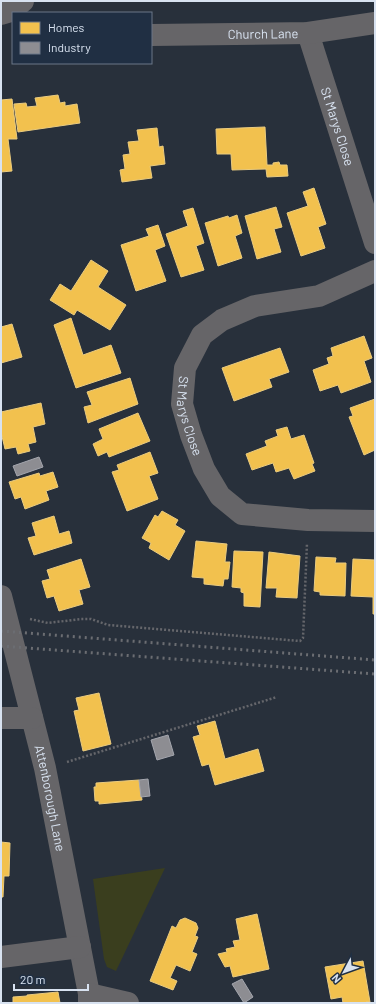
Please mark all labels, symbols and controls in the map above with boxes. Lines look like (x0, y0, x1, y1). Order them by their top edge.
legend (12, 12, 152, 64)
text: Homes (48, 20, 85, 34)
street label: Church Lane (227, 25, 299, 42)
text: Industry (48, 40, 91, 54)
street label: St Marys Close (318, 85, 358, 168)
street label: St Marys Close (174, 375, 206, 458)
street label: Attenborough Lane (31, 743, 69, 853)
north arrow (324, 952, 364, 992)
scale bar (14, 966, 88, 992)
text: 20 m (20, 972, 46, 986)
text: N (329, 972, 343, 986)

